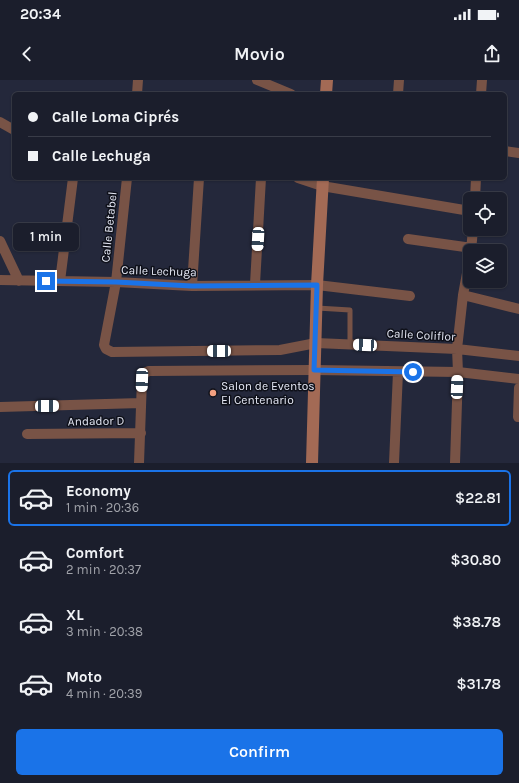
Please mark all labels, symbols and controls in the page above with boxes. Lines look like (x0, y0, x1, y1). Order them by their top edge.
text: 20:34 (20, 5, 61, 23)
icon: back (16, 43, 38, 65)
text: Movio (234, 43, 285, 65)
icon: share (481, 43, 503, 65)
text: Calle Loma Ciprés (52, 108, 179, 126)
text: Calle Lechuga (52, 147, 151, 165)
street label: Calle Betabel (98, 191, 120, 263)
map controls (463, 192, 507, 288)
button: locate (463, 192, 507, 236)
callout: 1 min (13, 223, 79, 251)
car (251, 227, 265, 251)
text: 1 min (30, 229, 62, 244)
button: layers (463, 244, 507, 288)
street label: Calle Lechuga (121, 263, 197, 279)
route end (37, 272, 55, 290)
street label: Calle Coliflor (386, 326, 456, 344)
car (353, 338, 377, 352)
car (207, 345, 231, 357)
route start (404, 363, 422, 381)
car (136, 368, 148, 392)
car (451, 375, 463, 399)
place label: Salon de Eventos El Centenario (221, 379, 315, 407)
marker: Salon de Eventos El Centenario (208, 388, 218, 398)
car (35, 400, 59, 412)
street label: Andador D (68, 414, 125, 428)
icon: car (18, 480, 54, 516)
text: Economy (66, 482, 131, 500)
text: $22.81 (455, 489, 501, 507)
text: 1 min · 20:36 (66, 500, 139, 515)
icon: car (18, 542, 54, 578)
text: Comfort (66, 544, 124, 562)
text: $30.80 (450, 551, 501, 569)
text: 2 min · 20:37 (66, 562, 141, 577)
icon: car (18, 604, 54, 640)
text: XL (66, 606, 84, 624)
text: $38.78 (452, 613, 501, 631)
text: 3 min · 20:38 (66, 624, 143, 639)
icon: car (18, 666, 54, 702)
text: Moto (66, 668, 102, 686)
text: $31.78 (456, 675, 501, 693)
text: 4 min · 20:39 (66, 686, 142, 701)
button: Confirm (16, 729, 503, 775)

